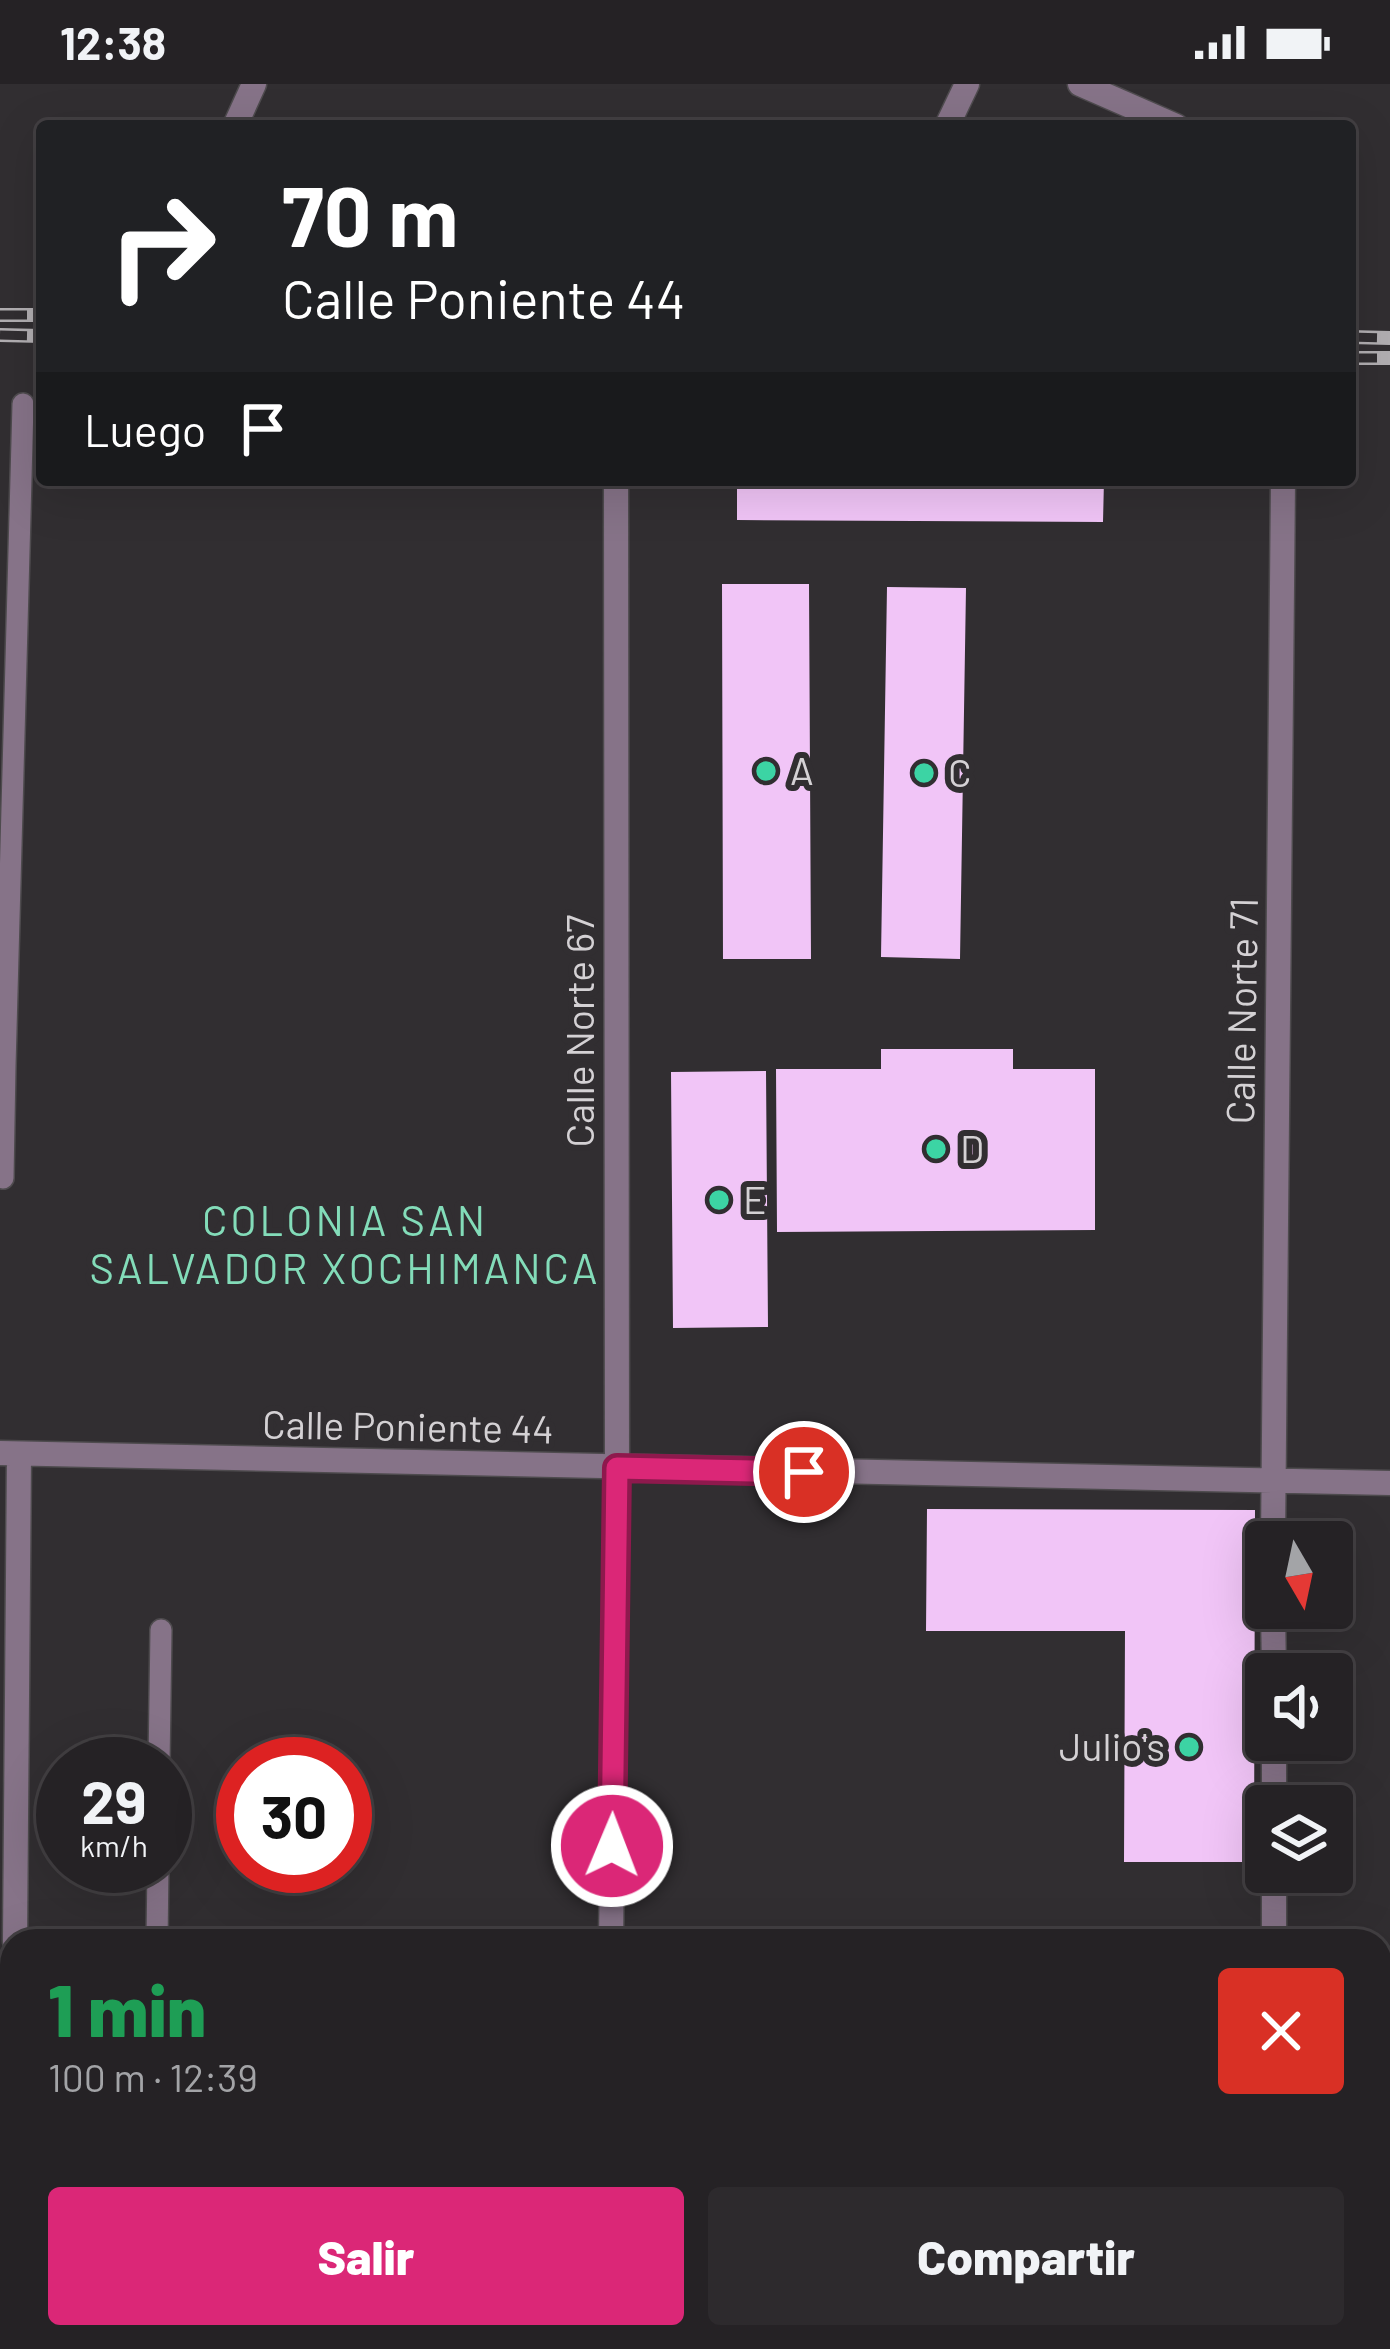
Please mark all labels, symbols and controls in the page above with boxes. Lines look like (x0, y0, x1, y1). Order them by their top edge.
text: 12:38 (60, 15, 166, 69)
text: 70 m (282, 163, 458, 264)
icon: right (84, 168, 240, 324)
text: Calle Poniente 44 (282, 265, 686, 330)
icon: arrive (230, 396, 296, 462)
text: Luego (84, 402, 206, 456)
place label: A (790, 746, 814, 793)
place label: C (948, 748, 972, 795)
marker: A (753, 758, 779, 784)
marker: C (911, 760, 937, 786)
street label: Calle Norte 71 (1215, 897, 1266, 1125)
street label: Calle Norte 67 (555, 915, 602, 1147)
place label: D (960, 1124, 984, 1171)
marker: D (923, 1136, 949, 1162)
place label: E (743, 1175, 767, 1222)
marker: E (706, 1187, 732, 1213)
district label: COLONIA SAN SALVADOR XOCHIMANCA (89, 1194, 601, 1292)
street label: Calle Poniente 44 (262, 1399, 554, 1452)
pin (753, 1421, 855, 1523)
icon: arrive (771, 1439, 837, 1505)
north arrow (1245, 1521, 1353, 1629)
map controls (1245, 1521, 1353, 1893)
button: sound (1245, 1653, 1353, 1761)
place label: Julio's (1059, 1722, 1165, 1769)
marker: Julio's (1176, 1734, 1202, 1760)
speed limit sign: 30 (216, 1737, 372, 1893)
text: 29 (81, 1764, 147, 1836)
position arrow (549, 1783, 675, 1909)
button: layers (1245, 1785, 1353, 1893)
text: km/h (80, 1827, 148, 1863)
text: 1 min (48, 1965, 206, 2051)
button: close (1218, 1968, 1344, 2094)
text: 100 m · 12:39 (48, 2053, 258, 2100)
button: Salir (48, 2187, 684, 2325)
button: Compartir (708, 2187, 1344, 2325)

